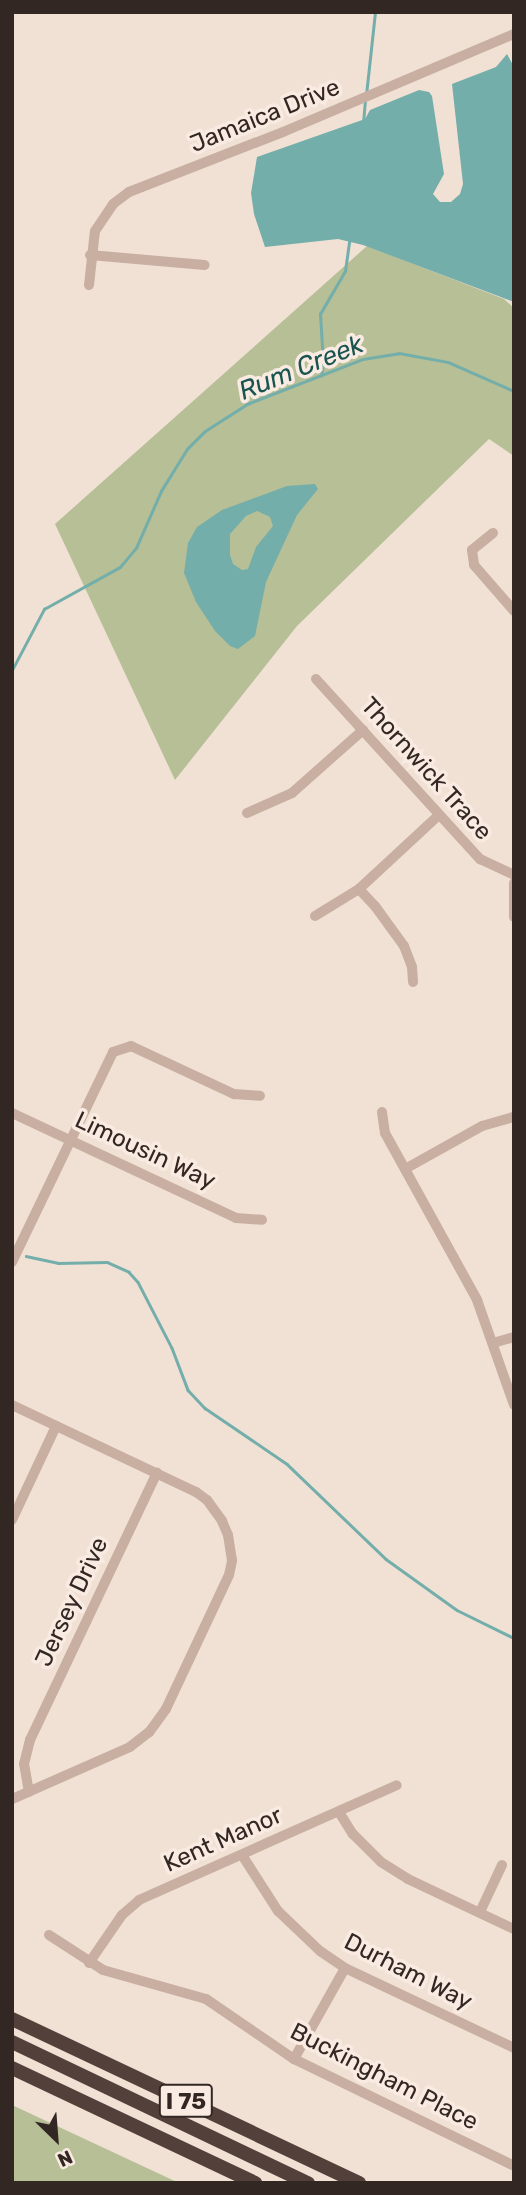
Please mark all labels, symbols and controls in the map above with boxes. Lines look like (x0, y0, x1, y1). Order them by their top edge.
street label: Jamaica Drive (186, 73, 344, 159)
water label: Rum Creek (234, 329, 368, 407)
street label: Thornwick Trace (354, 691, 498, 847)
street label: Limousin Way (70, 1106, 220, 1196)
street label: Jersey Drive (29, 1533, 115, 1671)
street label: Kent Manor (159, 1801, 287, 1879)
street label: Durham Way (339, 1927, 477, 2017)
street label: Buckingham Place (285, 2017, 483, 2137)
road number: I 75 (158, 2082, 214, 2120)
north arrow (21, 2104, 91, 2174)
text: N (54, 2145, 76, 2172)

